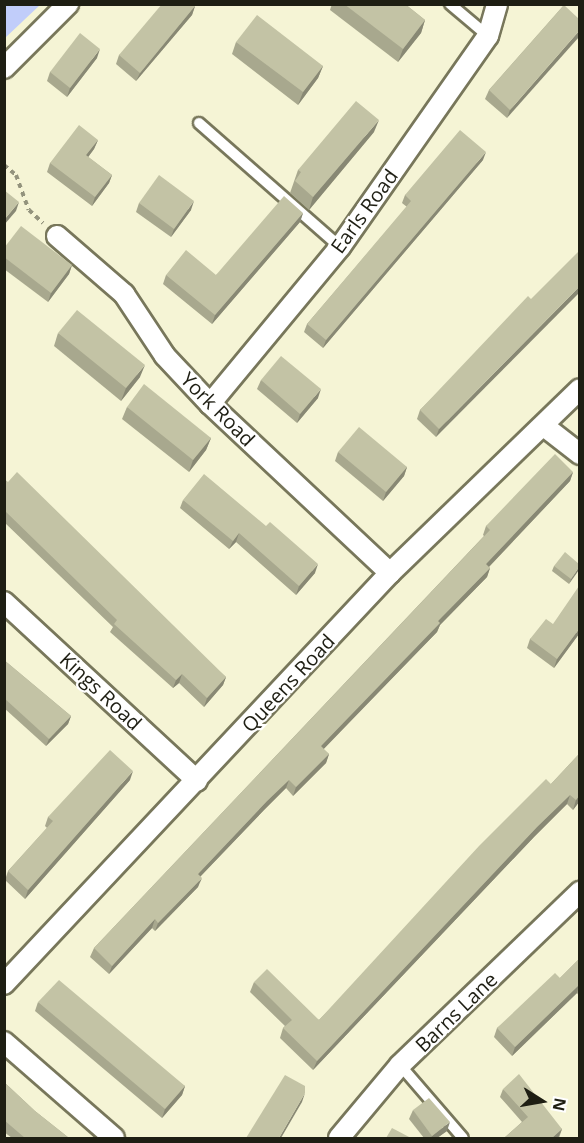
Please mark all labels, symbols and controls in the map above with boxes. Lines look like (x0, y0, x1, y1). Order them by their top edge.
street label: Earls Road (326, 164, 402, 258)
street label: York Road (176, 367, 260, 451)
street label: Queens Road (237, 629, 339, 737)
street label: Kings Road (55, 647, 147, 735)
street label: Barns Lane (410, 967, 502, 1057)
north arrow (512, 1071, 572, 1131)
text: N (548, 1096, 572, 1113)

